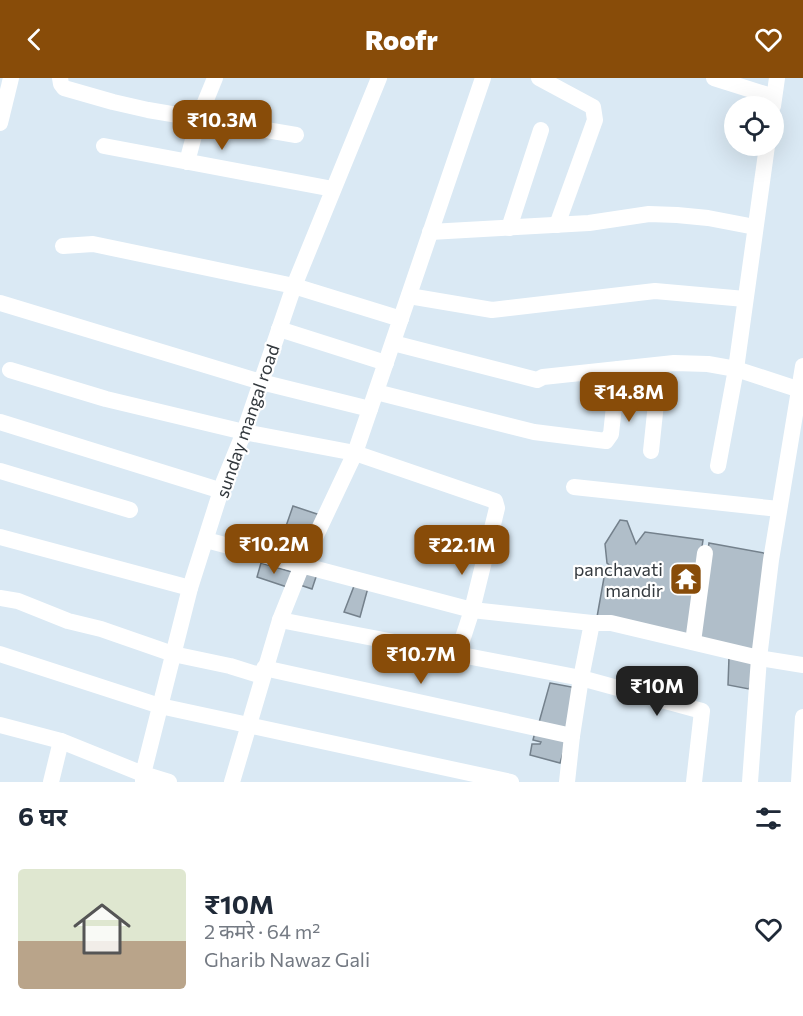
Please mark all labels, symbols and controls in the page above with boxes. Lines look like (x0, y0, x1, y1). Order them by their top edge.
icon: back (18, 23, 51, 56)
text: Roofr (365, 23, 438, 56)
icon: heart (752, 23, 785, 56)
map controls (724, 96, 784, 156)
button: locate (724, 96, 784, 156)
pin: ₹10.3M (173, 100, 271, 151)
text: ₹10.3M (187, 107, 257, 131)
street label: sunday mangal road (210, 341, 284, 501)
pin: ₹14.8M (580, 372, 678, 423)
text: ₹14.8M (594, 379, 664, 403)
pin: ₹10.2M (225, 524, 323, 575)
pin: ₹22.1M (413, 525, 511, 576)
text: ₹10.2M (239, 531, 309, 555)
text: ₹22.1M (428, 532, 496, 556)
place label: panchavati mandir (574, 558, 663, 601)
temple icon: panchavati mandir (668, 561, 704, 597)
pin: ₹10.7M (372, 634, 470, 685)
text: ₹10.7M (386, 641, 456, 665)
pin: ₹10M (621, 666, 693, 717)
text: ₹10M (630, 673, 684, 697)
text: 6 घर (18, 800, 67, 831)
icon: filters (752, 802, 785, 835)
text: ₹10M (204, 888, 274, 919)
icon: home (66, 893, 138, 965)
icon: heart (752, 913, 785, 946)
text: 2 कमरे · 64 m² (204, 919, 320, 943)
text: Gharib Nawaz Gali (204, 947, 370, 971)

